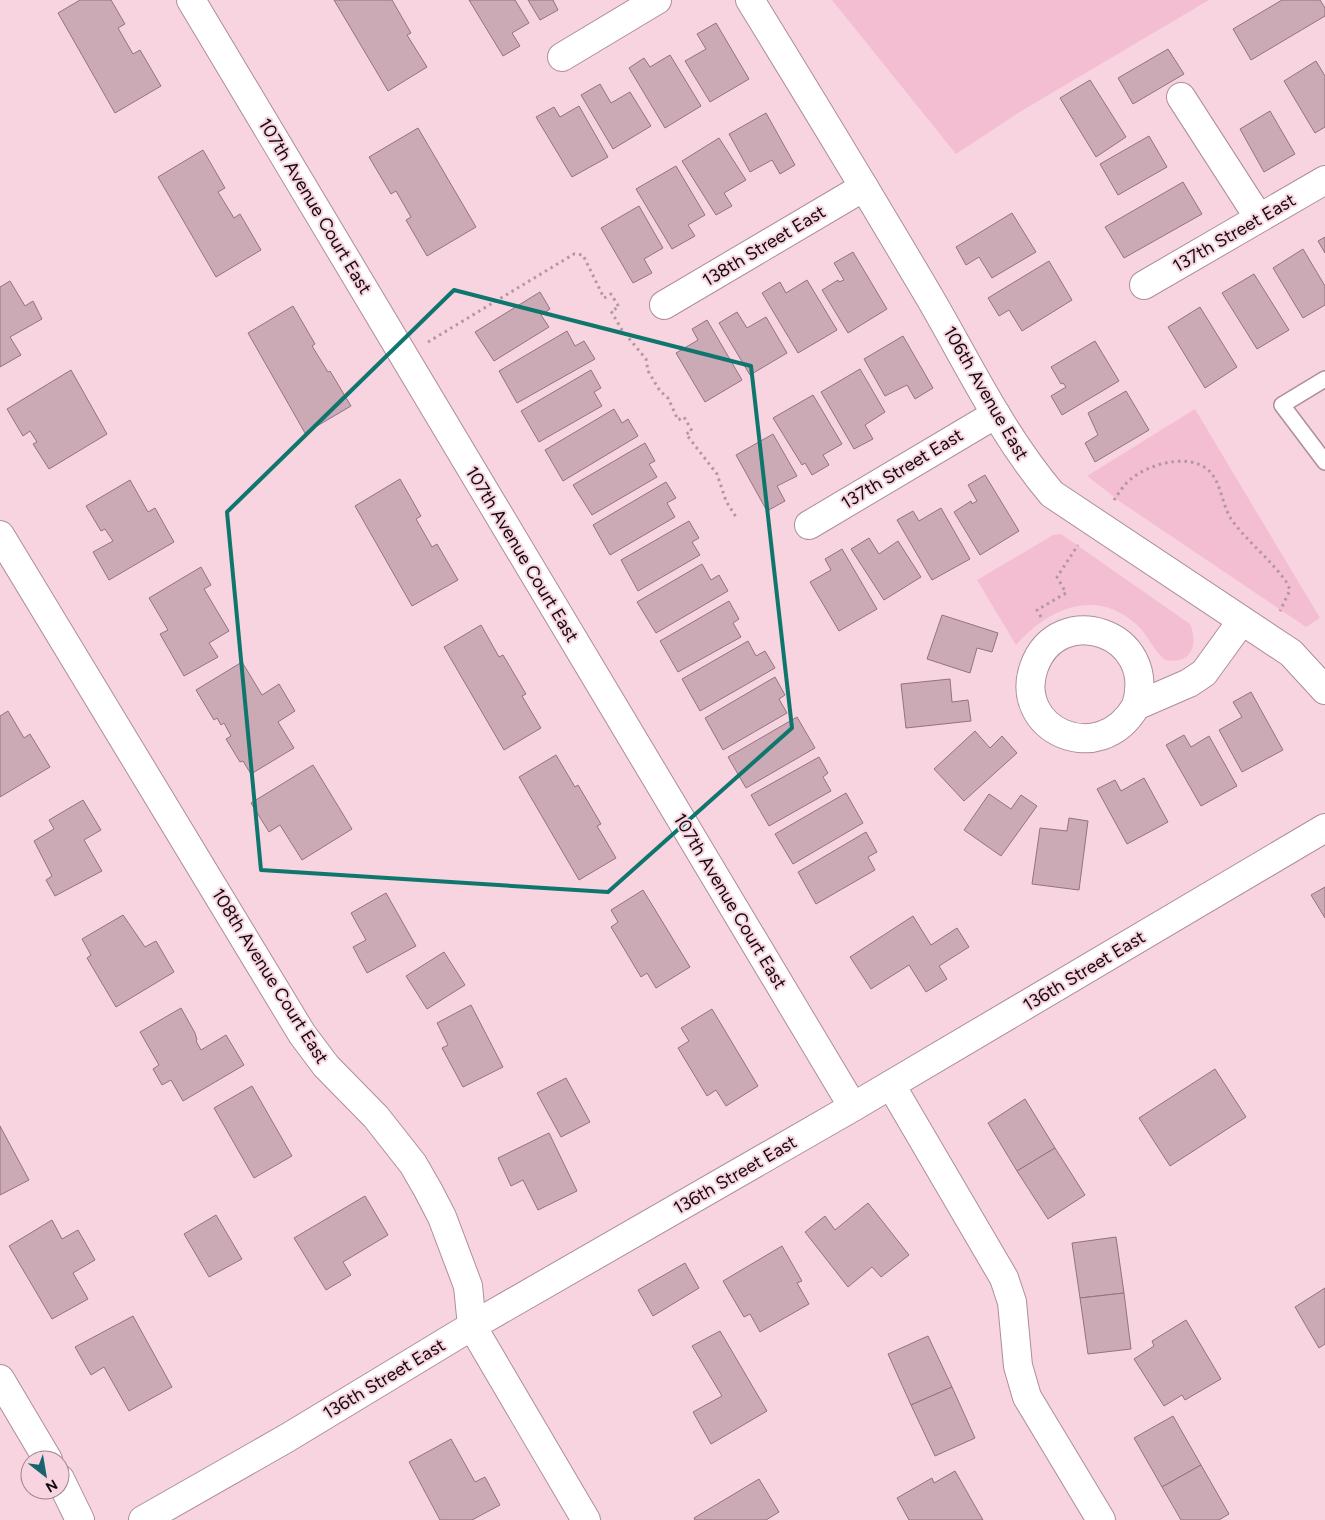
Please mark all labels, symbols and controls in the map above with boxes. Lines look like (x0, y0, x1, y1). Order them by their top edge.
street label: 107th Avenue Court East (254, 114, 376, 298)
street label: 137th Street East (1169, 189, 1299, 277)
street label: 138th Street East (699, 201, 830, 291)
street label: 106th Avenue East (939, 322, 1033, 464)
street label: 137th Street East (837, 424, 967, 514)
street label: 107th Avenue Court East (461, 462, 583, 646)
street label: 107th Avenue Court East (669, 809, 791, 993)
street label: 108th Avenue Court East (207, 884, 333, 1068)
street label: 136th Street East (1019, 926, 1149, 1016)
street label: 136th Street East (669, 1131, 801, 1219)
street label: 136th Street East (319, 1334, 449, 1424)
north arrow (20, 1450, 70, 1500)
text: N (42, 1476, 60, 1496)

